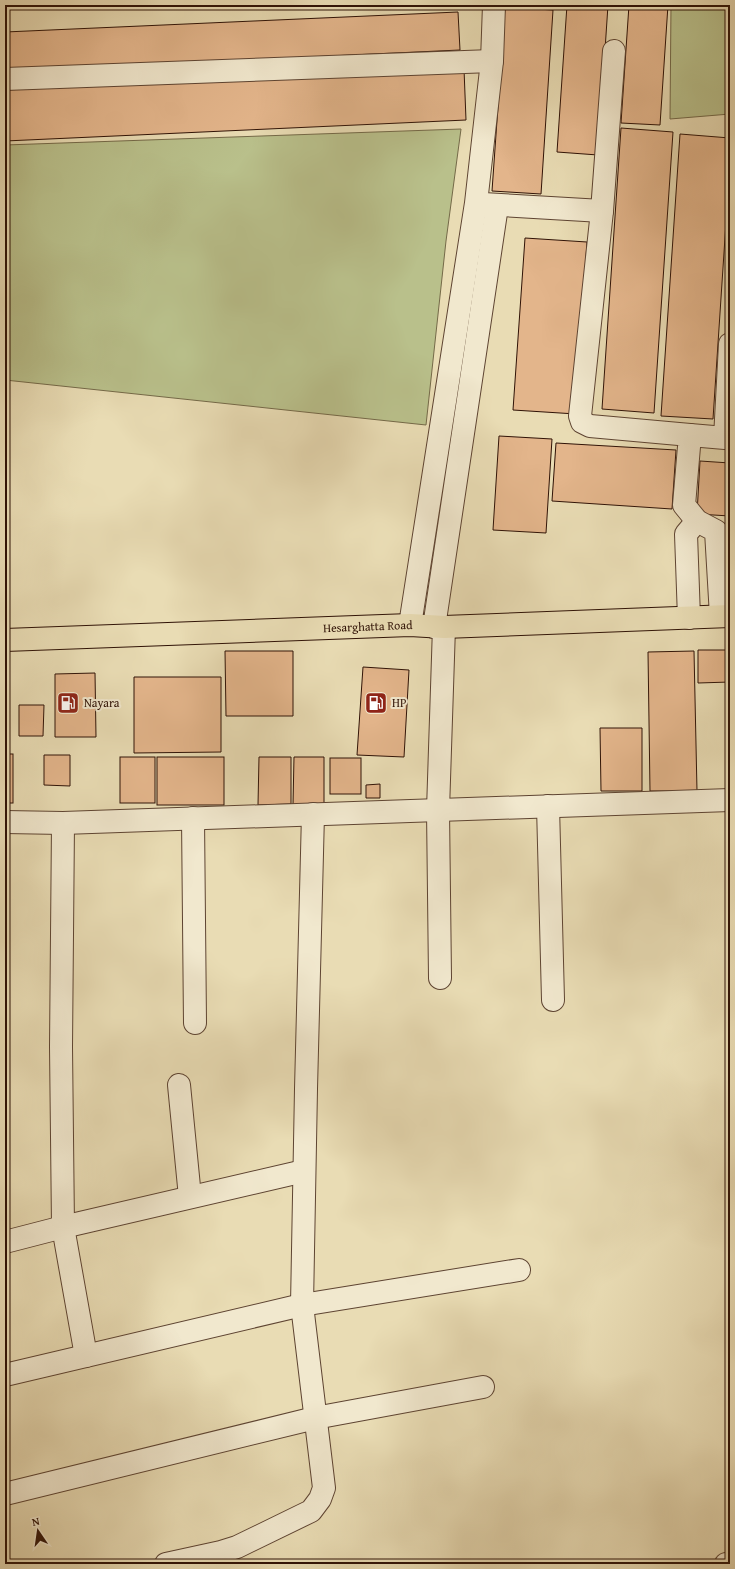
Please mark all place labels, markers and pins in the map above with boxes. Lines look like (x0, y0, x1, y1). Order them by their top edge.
fuel station icon: Nayara (55, 690, 81, 716)
fuel station icon: HP (363, 690, 389, 716)
place label: Nayara (84, 694, 120, 711)
place label: HP (392, 694, 406, 711)

